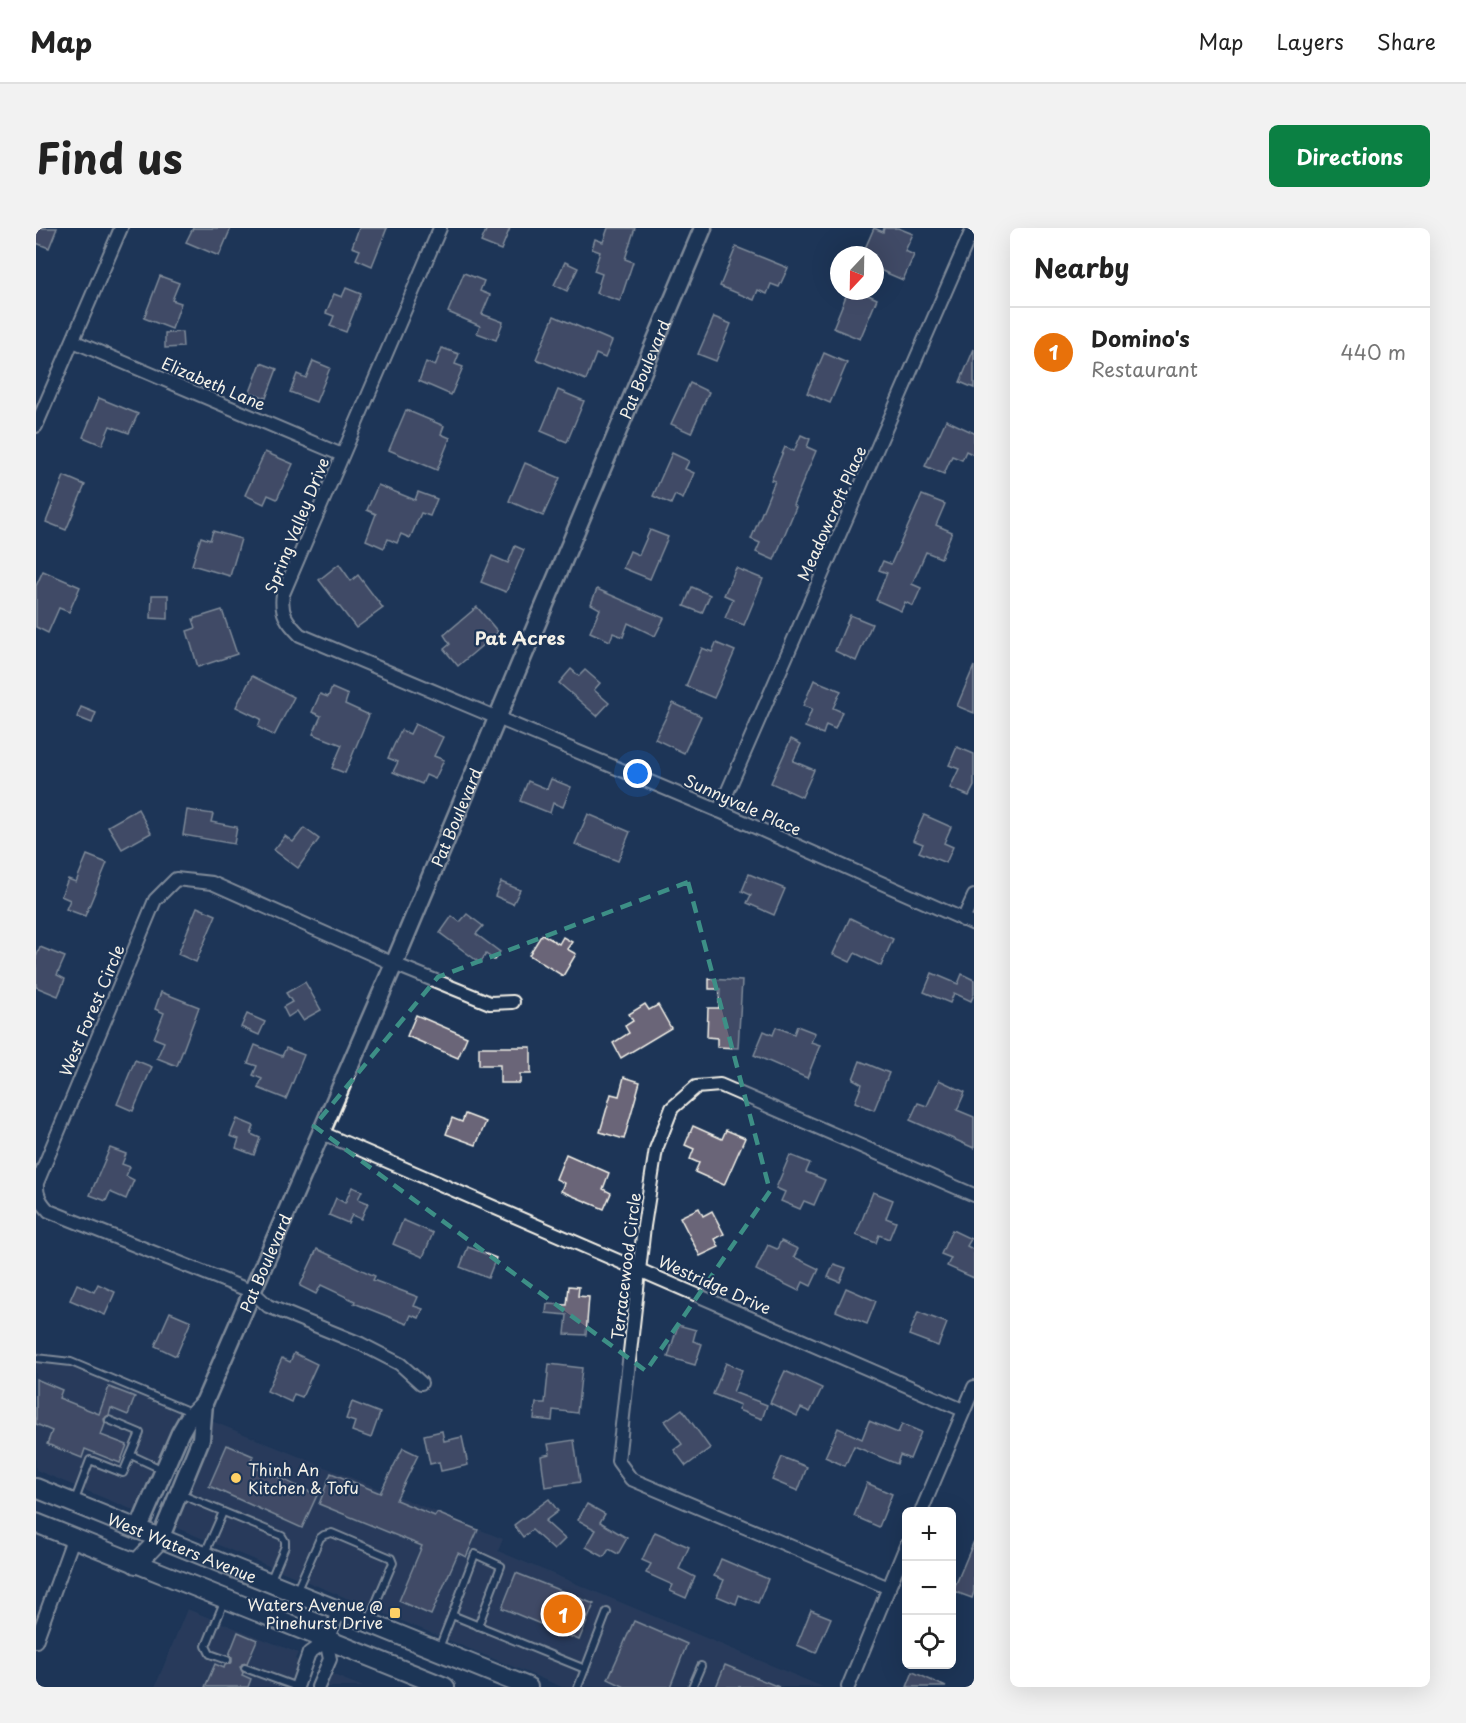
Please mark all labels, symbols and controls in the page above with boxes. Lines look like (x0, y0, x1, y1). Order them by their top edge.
text: Map (30, 20, 92, 63)
text: Map (1199, 25, 1243, 57)
text: Layers (1276, 25, 1344, 57)
text: Share (1377, 25, 1436, 57)
text: Find us (36, 125, 183, 188)
button: Directions (1269, 125, 1430, 187)
north arrow (830, 246, 884, 300)
text: Nearby (1034, 248, 1129, 287)
street label: Pat Boulevard (612, 315, 675, 422)
text: Domino's (1091, 321, 1190, 354)
text: 1 (1049, 337, 1058, 367)
text: 440 m (1341, 337, 1406, 367)
street label: Elizabeth Lane (158, 350, 270, 416)
text: Restaurant (1091, 354, 1198, 384)
street label: Meadowcroft Place (790, 442, 872, 584)
street label: Spring Valley Drive (258, 453, 334, 597)
district label: Pat Acres (475, 624, 566, 651)
your location (623, 759, 652, 788)
street label: Pat Boulevard (424, 764, 487, 870)
street label: Sunnyvale Place (680, 767, 806, 841)
street label: West Forest Circle (52, 940, 130, 1080)
street label: Terracewood Circle (604, 1191, 646, 1341)
street label: Pat Boulevard (233, 1209, 297, 1316)
street label: Westridge Drive (655, 1248, 775, 1320)
place label: Thinh An Kitchen & Tofu (248, 1457, 359, 1499)
marker: Thinh An Kitchen & Tofu (229, 1471, 243, 1485)
street label: West Waters Avenue (104, 1506, 261, 1588)
map controls (902, 1507, 956, 1669)
button: + (902, 1507, 956, 1561)
button: − (902, 1561, 956, 1615)
place label: Waters Avenue @ Pinehurst Drive (247, 1592, 383, 1634)
pin: 1 (544, 1592, 582, 1636)
marker: Waters Avenue @ Pinehurst Drive (388, 1606, 402, 1620)
button: locate (902, 1615, 956, 1669)

